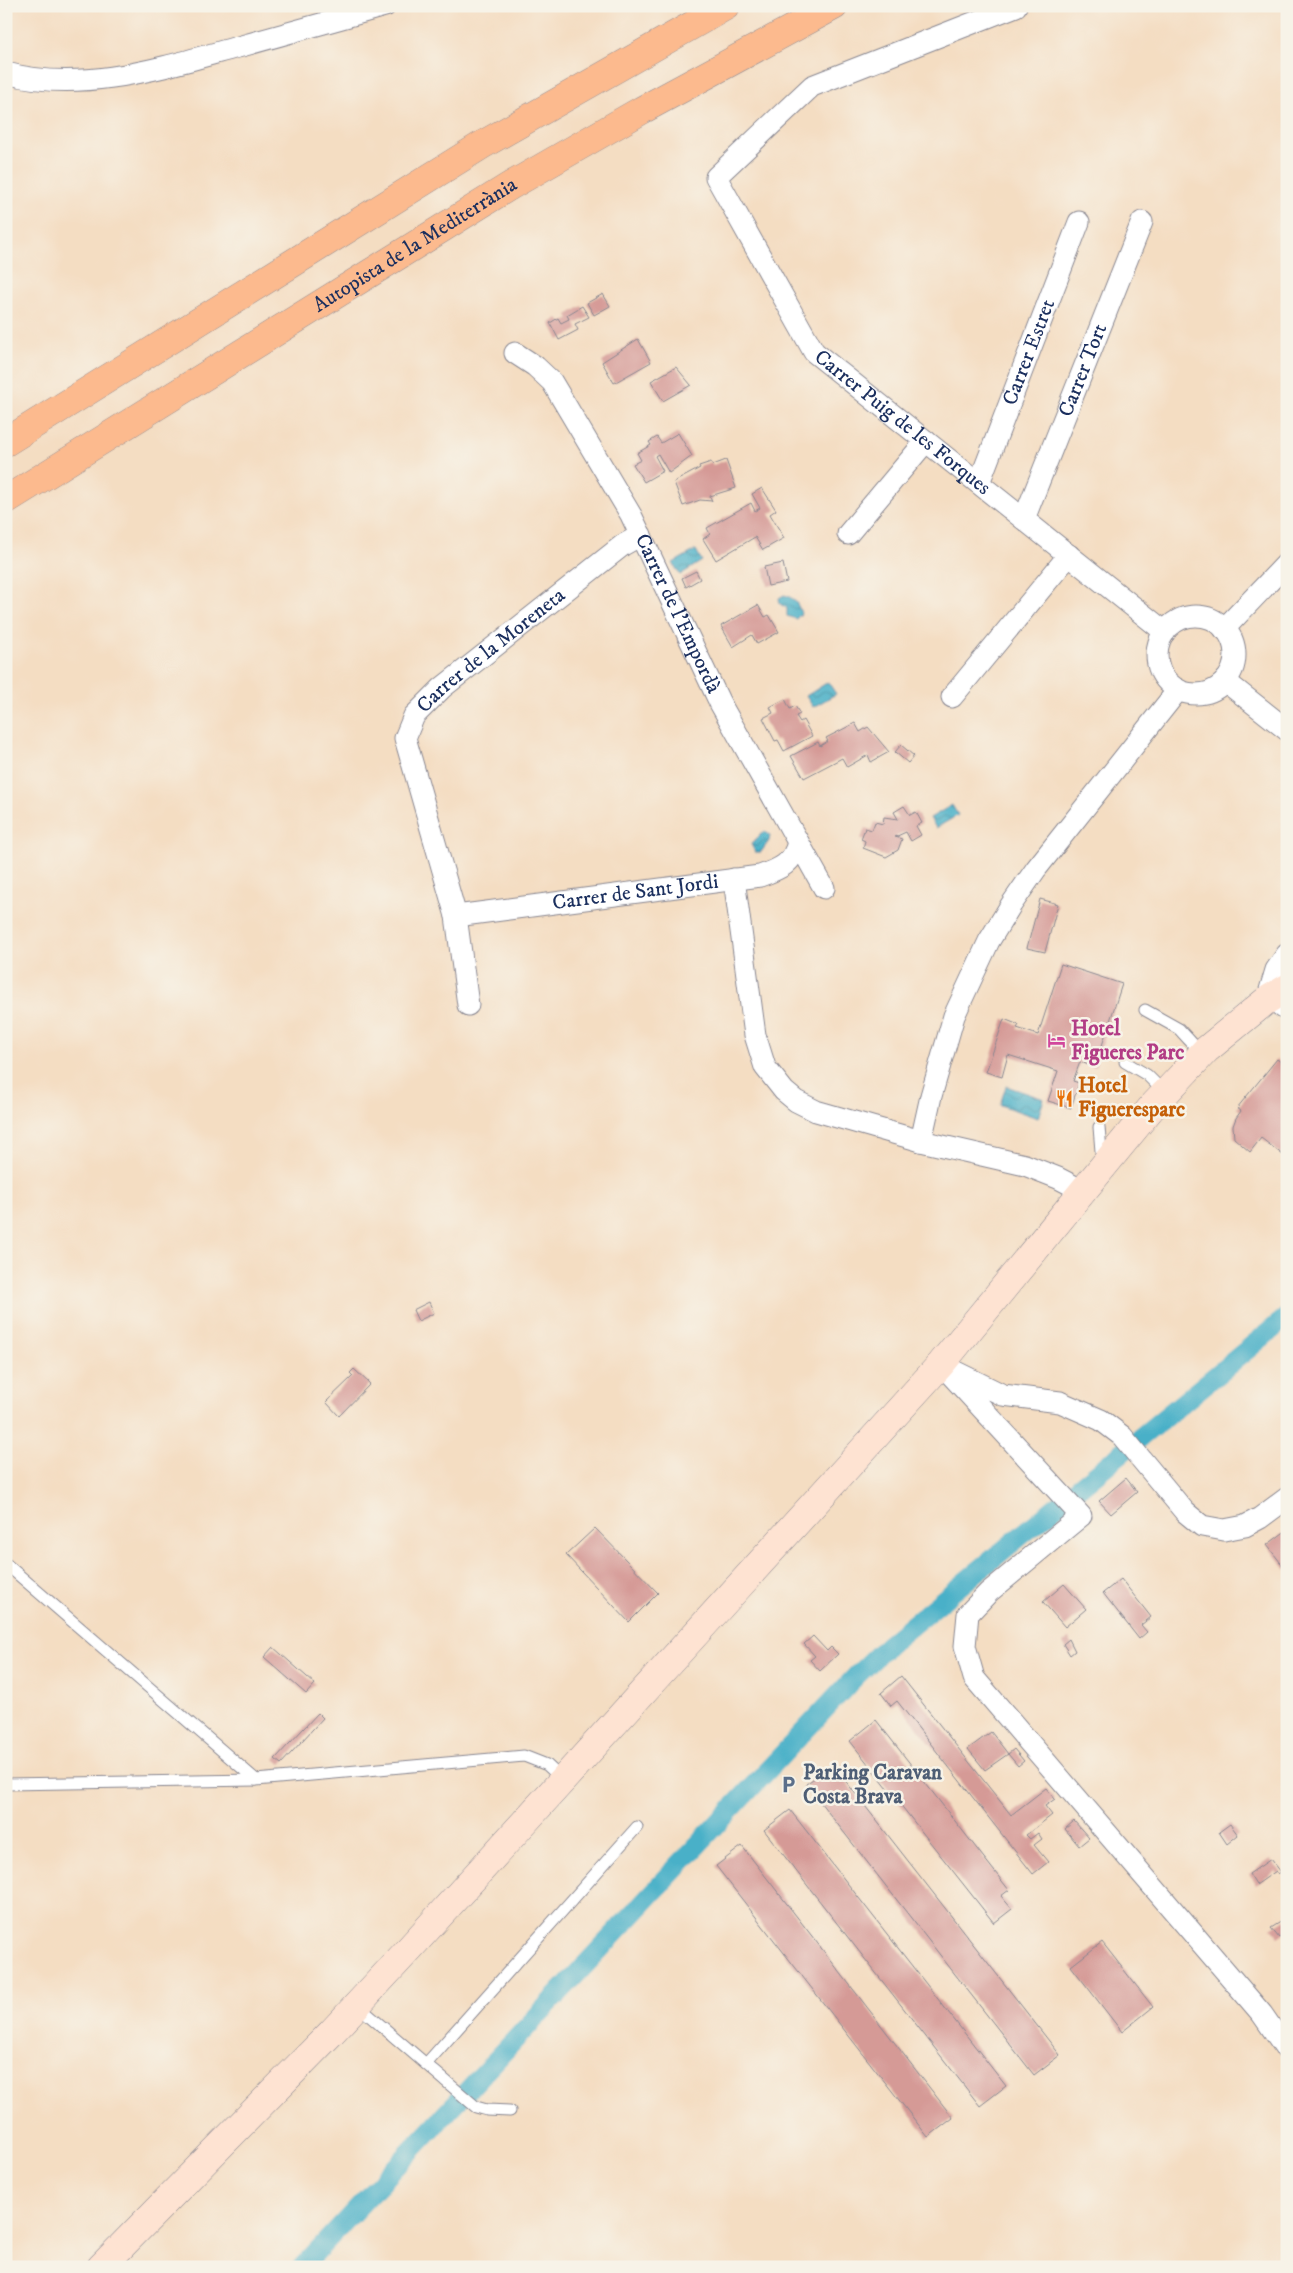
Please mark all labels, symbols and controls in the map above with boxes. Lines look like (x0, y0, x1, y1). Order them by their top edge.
street label: Autopista de la Mediterrània (308, 172, 522, 319)
street label: Carrer Estret (997, 295, 1061, 409)
street label: Carrer Tort (1053, 320, 1113, 421)
street label: Carrer Puig de les Forques (809, 344, 996, 501)
street label: Carrer de l'Empordà (629, 530, 727, 698)
street label: Carrer de la Moreneta (411, 583, 571, 719)
street label: Carrer de Sant Jordi (551, 869, 720, 916)
place label: Hotel Figueres Parc (1071, 1016, 1184, 1066)
hotel icon: Hotel Figueres Parc (1047, 1031, 1067, 1051)
place label: Hotel Figueresparc (1078, 1073, 1185, 1123)
restaurant icon: Hotel Figueresparc (1054, 1088, 1074, 1108)
place label: Parking Caravan Costa Brava (803, 1760, 943, 1810)
parking icon: Parking Caravan Costa Brava (779, 1775, 799, 1795)

